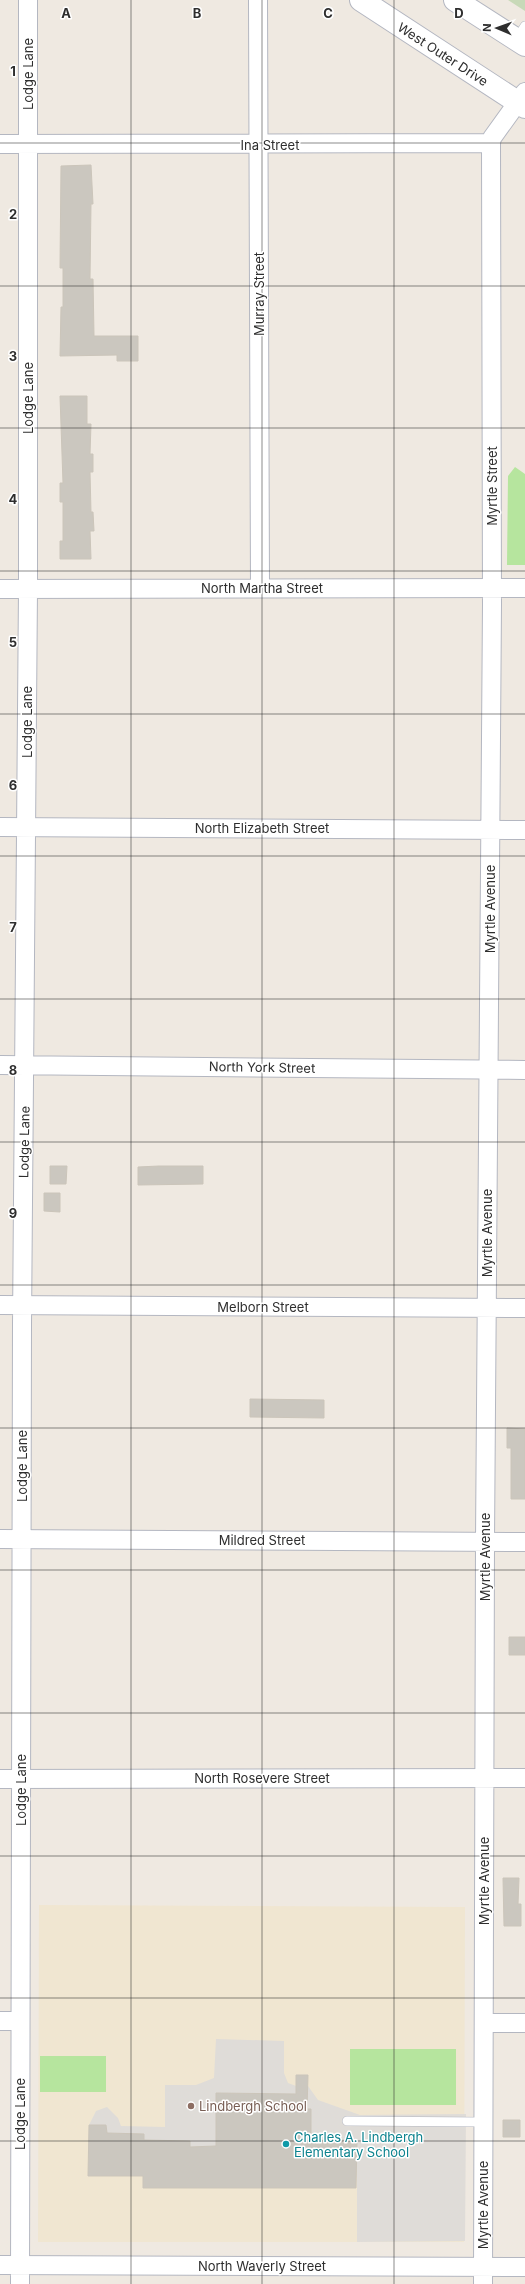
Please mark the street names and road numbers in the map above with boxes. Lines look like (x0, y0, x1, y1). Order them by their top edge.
street label: West Outer Drive (395, 19, 491, 89)
street label: Lodge Lane (20, 38, 36, 110)
street label: Ina Street (241, 137, 299, 153)
street label: Murray Street (251, 252, 267, 336)
street label: Lodge Lane (20, 362, 36, 434)
street label: Myrtle Street (484, 446, 500, 526)
street label: North Martha Street (201, 580, 323, 596)
street label: Lodge Lane (19, 686, 35, 758)
street label: North Elizabeth Street (195, 820, 329, 836)
street label: Myrtle Avenue (482, 865, 498, 953)
street label: North York Street (209, 1058, 315, 1076)
street label: Lodge Lane (15, 1106, 33, 1178)
street label: Myrtle Avenue (479, 1189, 495, 1277)
street label: Melborn Street (217, 1299, 309, 1315)
street label: Lodge Lane (14, 1430, 30, 1502)
street label: Myrtle Avenue (477, 1513, 493, 1601)
street label: Mildred Street (219, 1532, 305, 1548)
street label: Lodge Lane (13, 1754, 29, 1826)
street label: North Rosevere Street (194, 1770, 330, 1786)
street label: Myrtle Avenue (476, 1837, 492, 1925)
street label: Lodge Lane (12, 2078, 28, 2150)
street label: Myrtle Avenue (475, 2161, 491, 2249)
street label: North Waverly Street (198, 2258, 326, 2274)

